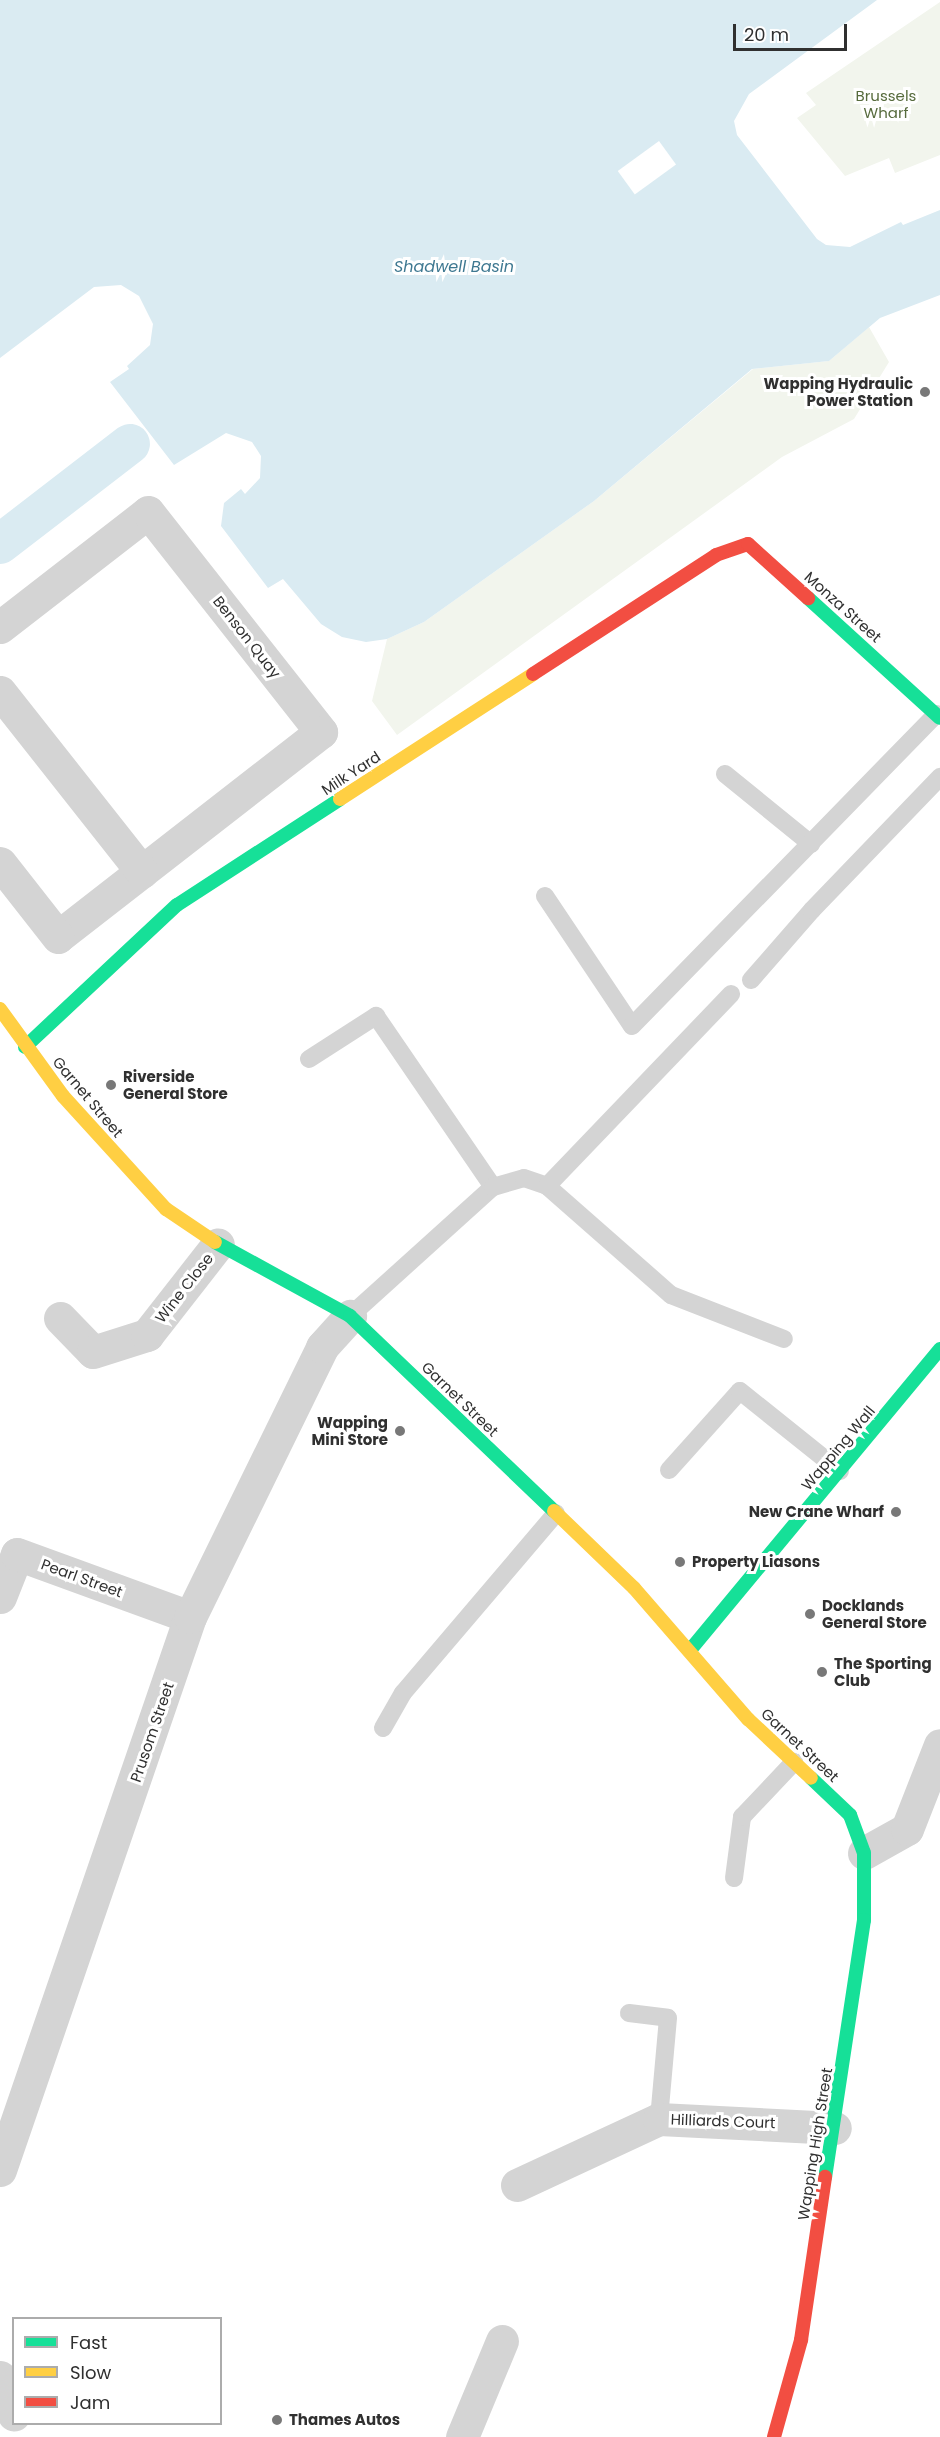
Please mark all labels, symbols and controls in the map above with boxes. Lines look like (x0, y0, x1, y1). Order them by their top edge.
scale bar (736, 12, 850, 50)
text: 20 m (744, 22, 789, 47)
park label: Brussels Wharf (856, 86, 916, 121)
water label: Shadwell Basin (394, 257, 514, 277)
place label: Wapping Hydraulic Power Station (763, 374, 913, 409)
marker: Wapping Hydraulic Power Station (918, 385, 932, 399)
street label: Monza Street (801, 568, 885, 646)
street label: Benson Quay (209, 592, 285, 682)
street label: Milk Yard (318, 747, 384, 799)
street label: Garnet Street (49, 1053, 127, 1141)
place label: Riverside General Store (123, 1067, 228, 1102)
marker: Riverside General Store (104, 1078, 118, 1092)
street label: Wine Close (151, 1250, 217, 1326)
street label: Garnet Street (418, 1358, 502, 1440)
street label: Wapping Wall (797, 1402, 879, 1494)
place label: Wapping Mini Store (312, 1413, 388, 1448)
marker: Wapping Mini Store (393, 1424, 407, 1438)
place label: New Crane Wharf (749, 1503, 884, 1521)
marker: New Crane Wharf (889, 1505, 903, 1519)
place label: Property Liasons (692, 1553, 820, 1571)
street label: Pearl Street (39, 1555, 125, 1601)
marker: Property Liasons (673, 1555, 687, 1569)
place label: Docklands General Store (822, 1596, 927, 1631)
marker: Docklands General Store (803, 1607, 817, 1621)
place label: The Sporting Club (834, 1654, 932, 1689)
marker: The Sporting Club (815, 1665, 829, 1679)
street label: Prusom Street (126, 1680, 178, 1784)
street label: Garnet Street (757, 1704, 843, 1786)
street label: Wapping High Street (794, 2066, 836, 2222)
street label: Hilliards Court (670, 2110, 776, 2132)
legend (12, 2317, 222, 2425)
text: Fast (70, 2330, 107, 2355)
text: Slow (70, 2360, 111, 2385)
text: Jam (70, 2390, 110, 2415)
place label: Thames Autos (289, 2411, 400, 2429)
marker: Thames Autos (270, 2413, 284, 2427)

